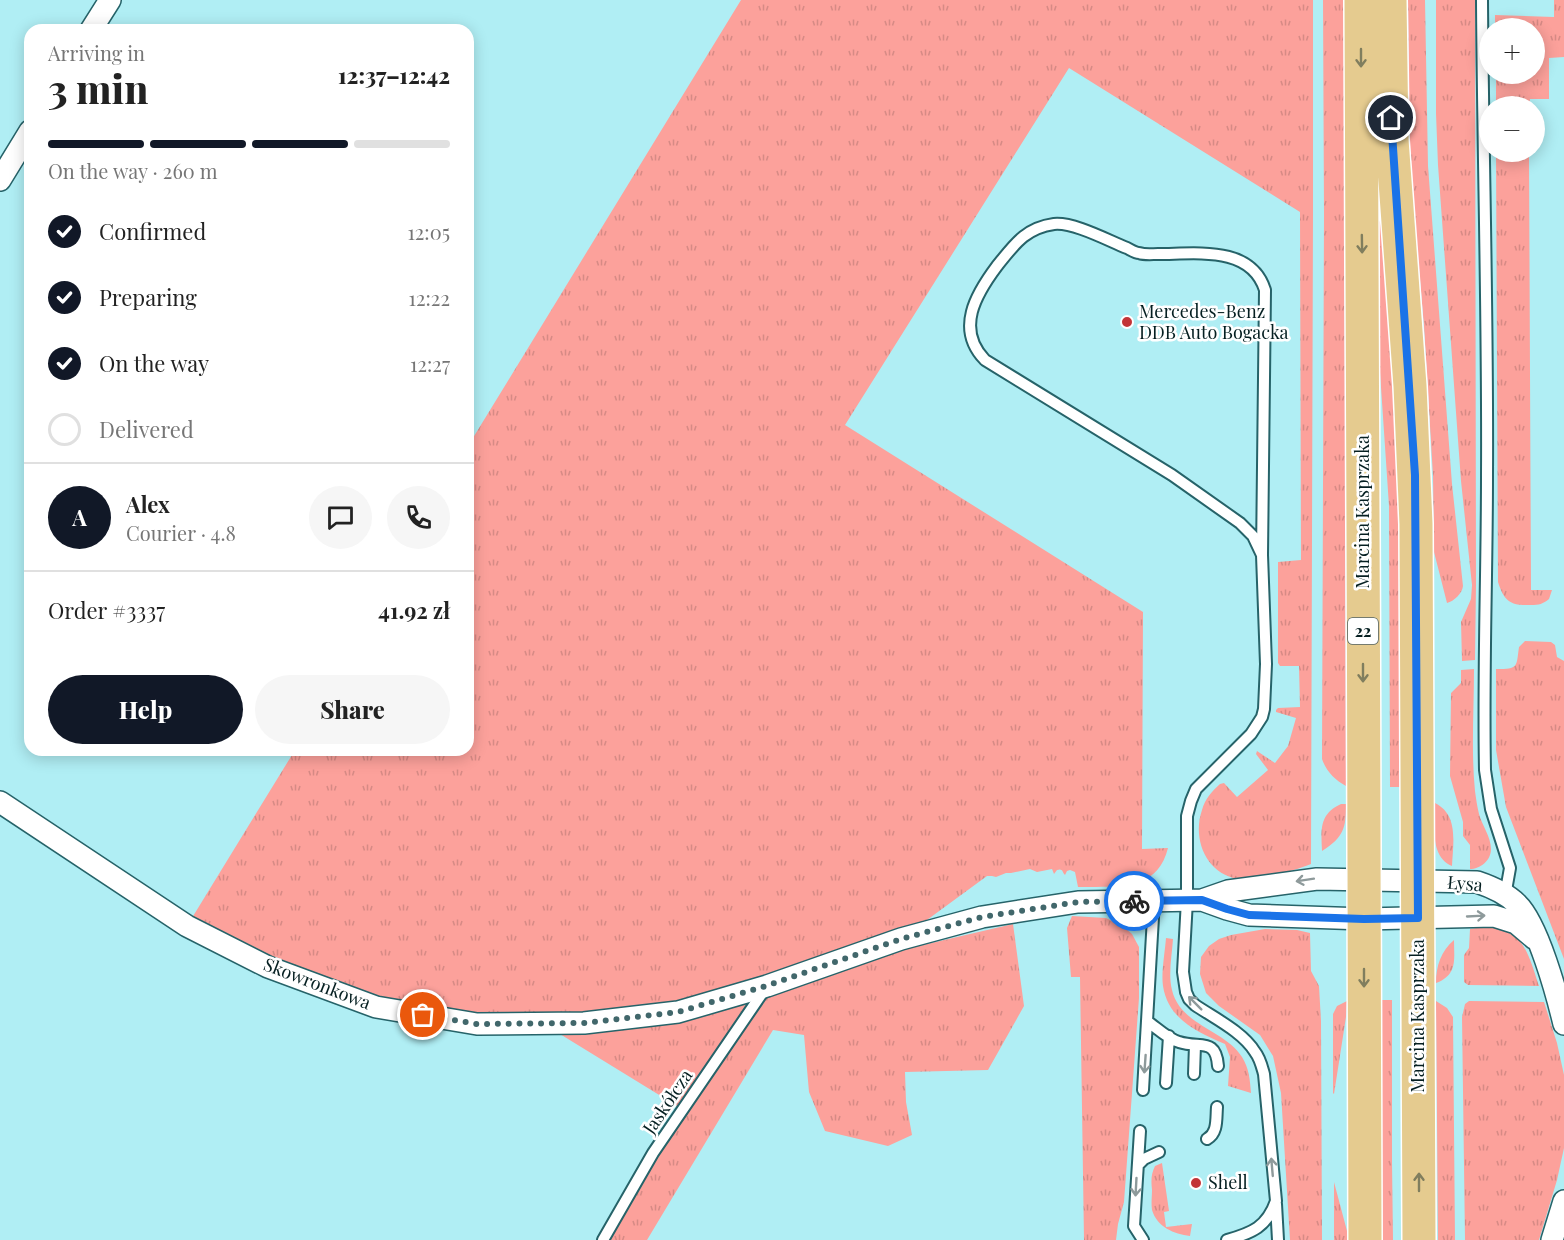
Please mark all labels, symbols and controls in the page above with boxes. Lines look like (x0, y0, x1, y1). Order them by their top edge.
map controls (1479, 18, 1545, 162)
button: + (1479, 18, 1545, 84)
text: Arriving in (48, 39, 145, 66)
one-way arrow (1355, 48, 1367, 68)
text: 12:37–12:42 (338, 60, 450, 90)
text: 3 min (48, 62, 148, 114)
pin (1365, 92, 1416, 143)
button: − (1479, 96, 1545, 162)
icon: home (1374, 101, 1407, 134)
text: On the way · 260 m (48, 157, 217, 184)
icon: check (48, 215, 81, 248)
text: Confirmed (99, 216, 206, 246)
text: 12:05 (407, 218, 450, 245)
one-way arrow (1356, 234, 1368, 254)
icon: check (48, 281, 81, 314)
text: Preparing (99, 282, 197, 312)
text: 12:22 (409, 284, 450, 311)
place label: Mercedes-Benz DDB Auto Bogacka (1139, 299, 1289, 344)
marker: Mercedes-Benz DDB Auto Bogacka (1120, 315, 1134, 329)
icon: check (48, 347, 81, 380)
text: On the way (99, 348, 209, 378)
text: 12:27 (410, 350, 450, 377)
text: Delivered (99, 414, 194, 444)
street label: Marcina Kasprzaka (1350, 435, 1374, 589)
button: chat (309, 486, 372, 549)
button: phone (387, 486, 450, 549)
text: Alex (126, 489, 170, 519)
text: A (72, 502, 87, 532)
text: Courier · 4.8 (126, 519, 236, 546)
text: Order #3337 (48, 595, 165, 625)
text: 41.92 zł (378, 595, 450, 625)
road number: 22 (1348, 618, 1378, 644)
one-way arrow (1357, 662, 1369, 682)
button: Help (48, 675, 243, 744)
button: Share (255, 675, 450, 744)
street label: Łysa (1446, 870, 1484, 897)
courier (1104, 871, 1164, 931)
one-way arrow (1296, 875, 1316, 886)
icon: bike (1118, 885, 1151, 918)
one-way arrow (1466, 911, 1486, 922)
street label: Marcina Kasprzaka (1405, 939, 1429, 1093)
street label: Skowronkowa (260, 952, 374, 1014)
one-way arrow (1358, 967, 1370, 987)
pin (397, 989, 448, 1040)
one-way arrow (1188, 996, 1203, 1011)
icon: bag (406, 998, 439, 1031)
one-way arrow (1139, 1053, 1150, 1073)
street label: Jaskółcza (636, 1065, 697, 1139)
one-way arrow (1266, 1158, 1277, 1178)
place label: Shell (1208, 1170, 1248, 1194)
one-way arrow (1413, 1172, 1425, 1192)
one-way arrow (1131, 1176, 1142, 1196)
marker: Shell (1189, 1176, 1203, 1190)

